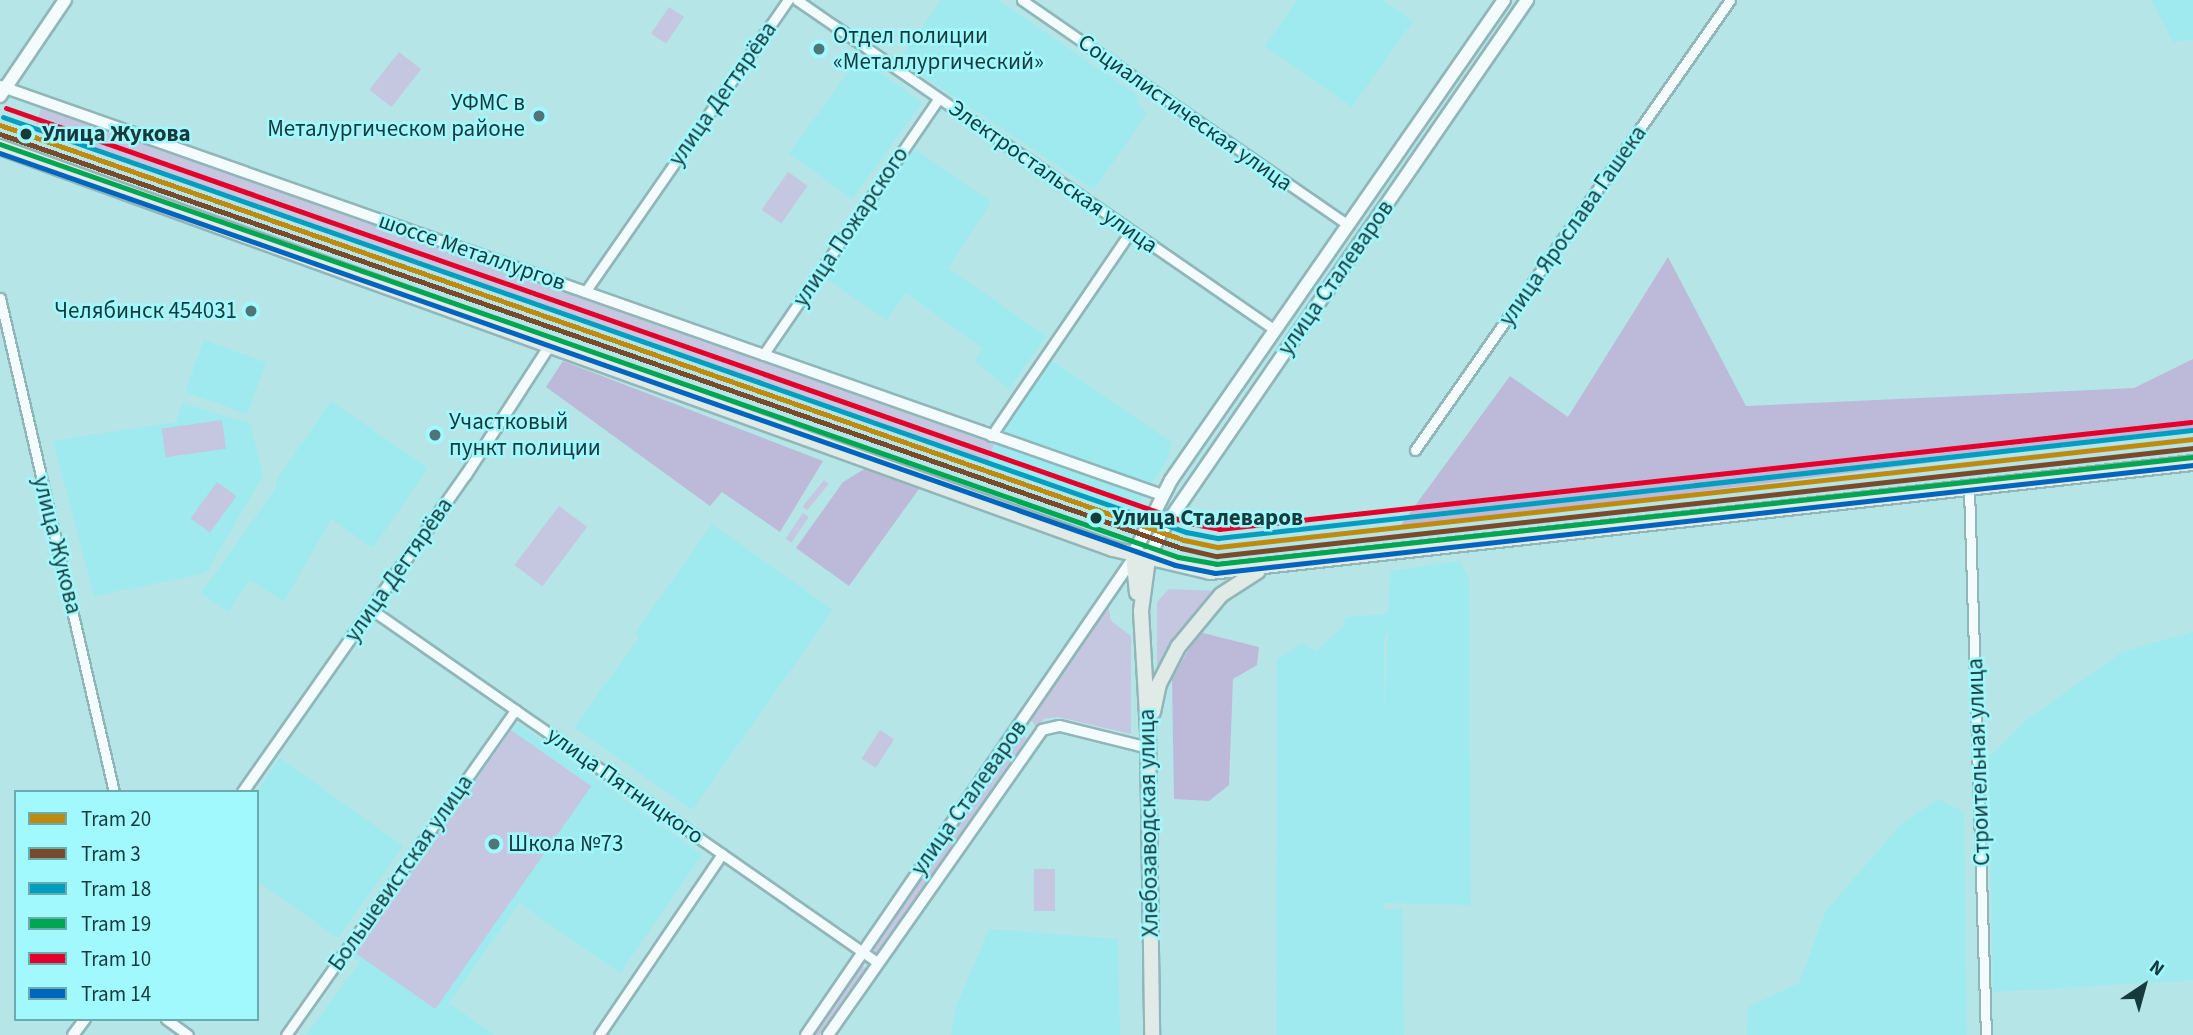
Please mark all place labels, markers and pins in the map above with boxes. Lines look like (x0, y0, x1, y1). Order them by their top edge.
place label: Отдел полиции «Металлургический» (833, 22, 1044, 76)
marker: Отдел полиции «Металлургический» (811, 41, 827, 57)
place label: УФМС в Металургическом районе (267, 89, 525, 143)
marker: УФМС в Металургическом районе (531, 108, 547, 124)
place label: Улица Жукова (42, 120, 191, 148)
marker: Улица Жукова (16, 124, 36, 144)
place label: Челябинск 454031 (54, 297, 237, 325)
marker: Челябинск 454031 (243, 303, 259, 319)
place label: Участковый пункт полиции (449, 408, 601, 462)
marker: Участковый пункт полиции (427, 427, 443, 443)
place label: Улица Сталеваров (1112, 504, 1303, 532)
marker: Улица Сталеваров (1086, 508, 1106, 528)
place label: Школа №73 (508, 830, 623, 858)
marker: Школа №73 (486, 836, 502, 852)

